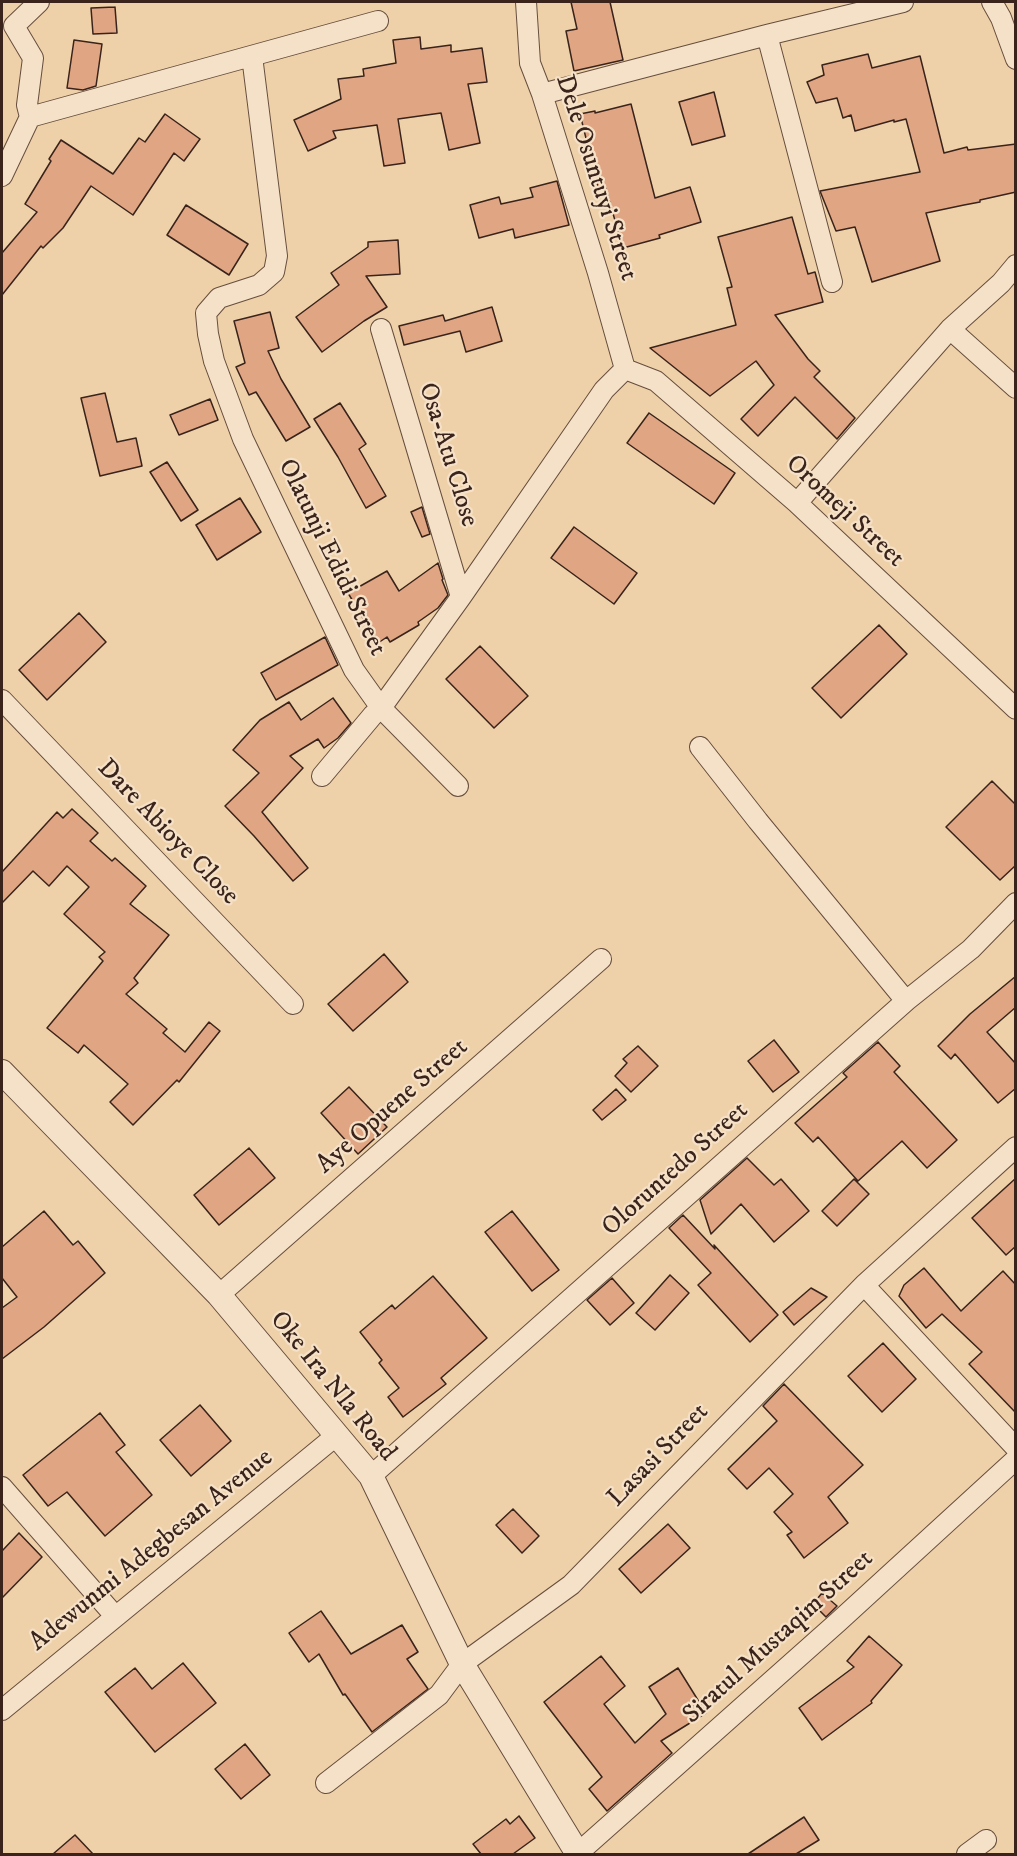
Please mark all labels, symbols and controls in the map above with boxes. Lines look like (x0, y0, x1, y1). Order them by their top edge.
street label: Dele Osuntuyi Street (547, 71, 643, 285)
street label: Osa-Atu Close (410, 379, 484, 531)
street label: Oromeji Street (778, 449, 910, 575)
street label: Olatunji Edidi Street (270, 455, 392, 661)
street label: Dare Abioye Close (90, 754, 244, 912)
street label: Aye Opuene Street (311, 1033, 475, 1181)
street label: Oloruntedo Street (596, 1096, 756, 1244)
street label: Oke Ira Nla Road (262, 1306, 402, 1468)
street label: Lasasi Street (602, 1398, 716, 1514)
street label: Adewunmi Adegbesan Avenue (24, 1443, 280, 1659)
street label: Siratul Mustaqim Street (677, 1544, 881, 1732)

